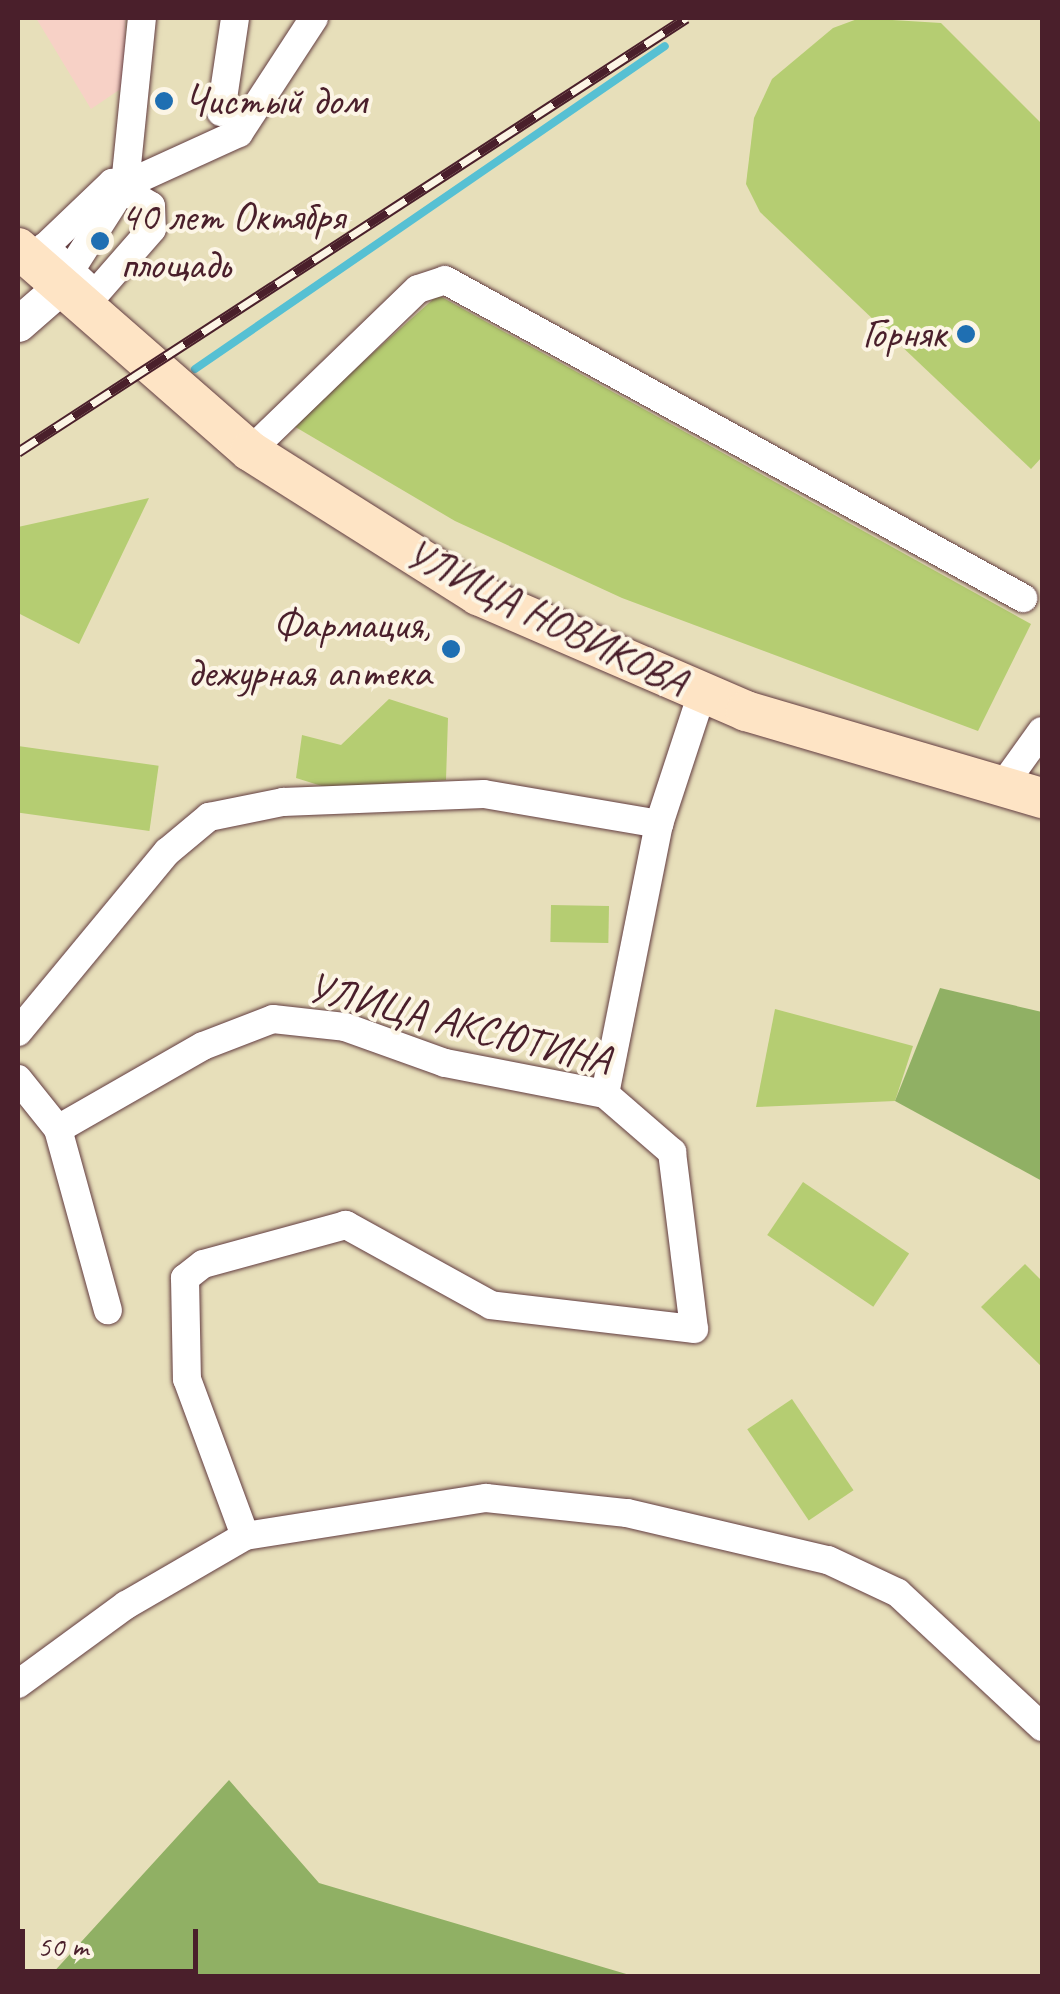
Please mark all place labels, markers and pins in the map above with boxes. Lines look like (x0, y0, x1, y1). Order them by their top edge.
place label: Чистый дом (184, 76, 366, 126)
marker: Чистый дом (153, 90, 175, 112)
place label: 40 лет Октября площадь (120, 192, 351, 290)
marker: 40 лет Октября площадь (89, 230, 111, 252)
place label: Горняк (862, 309, 946, 359)
marker: Горняк (955, 323, 977, 345)
place label: Фармация, дежурная аптека (186, 600, 431, 698)
marker: Фармация, дежурная аптека (440, 638, 462, 660)

